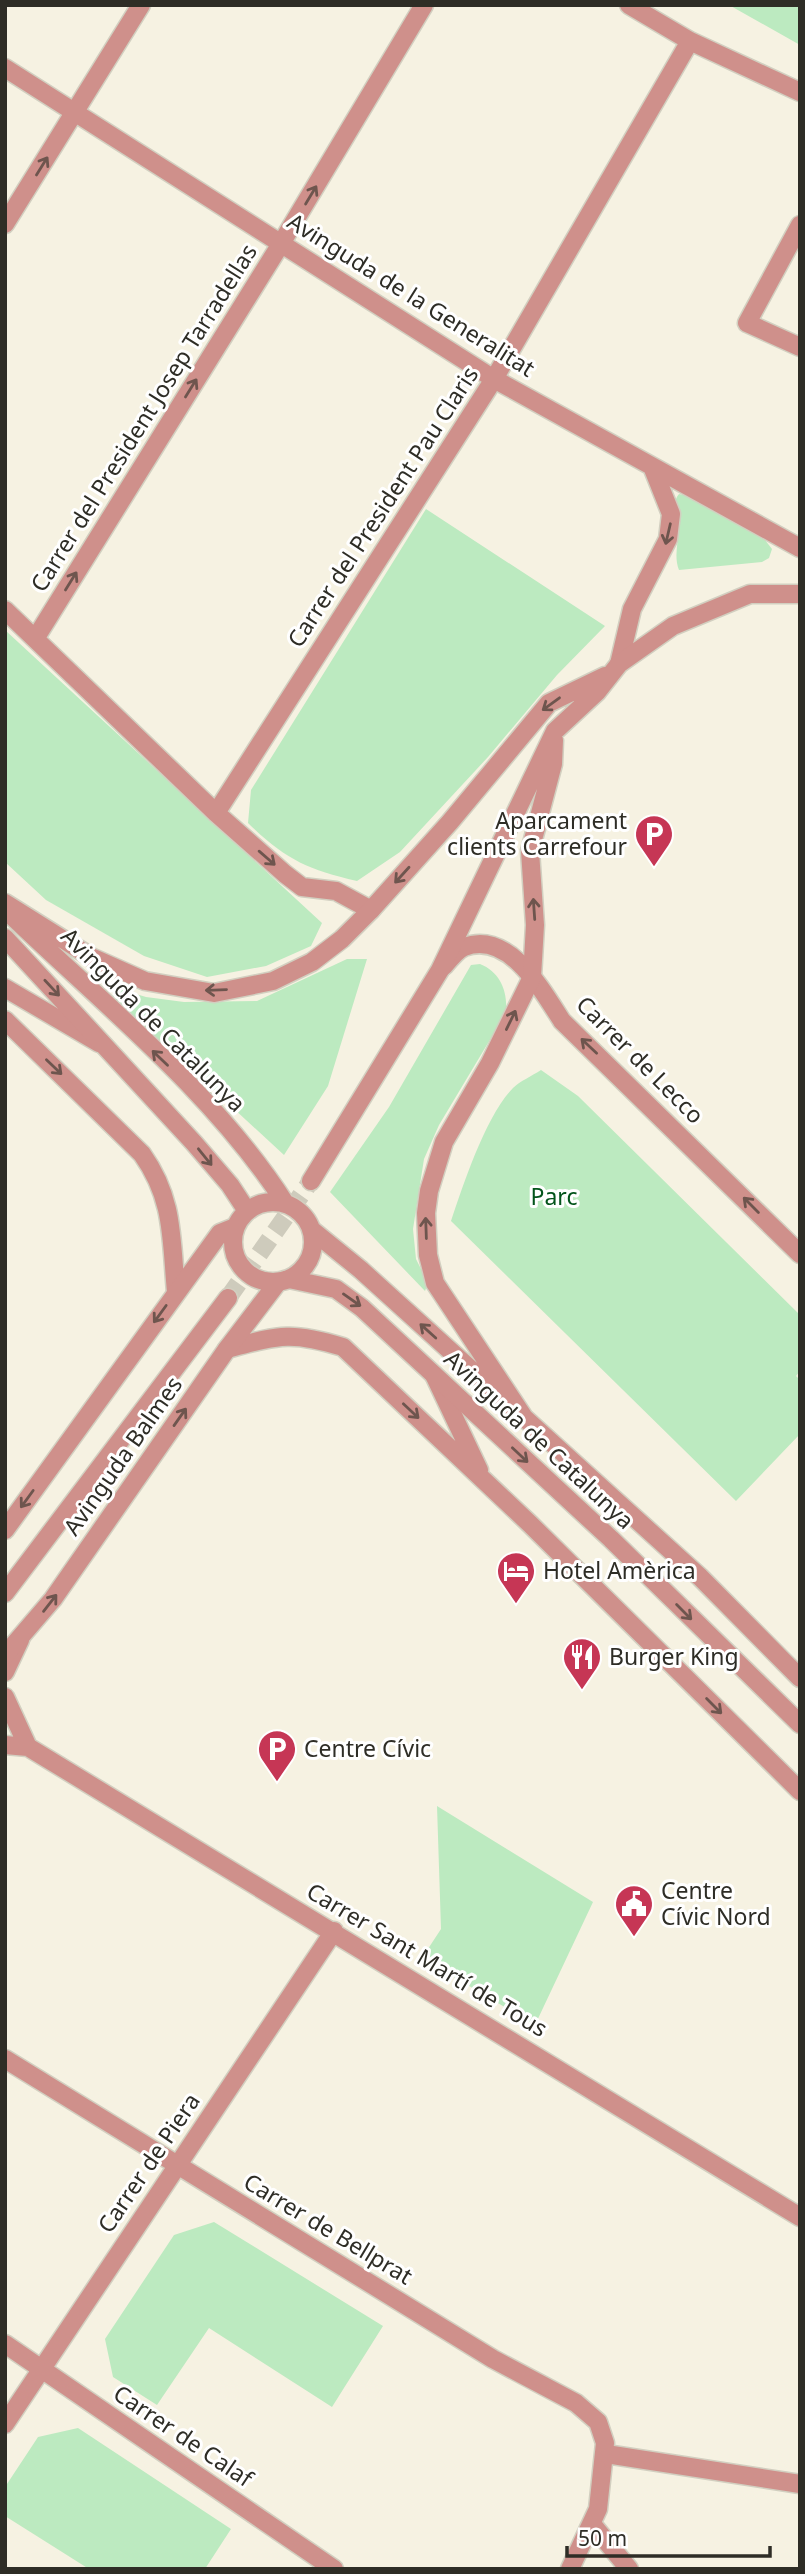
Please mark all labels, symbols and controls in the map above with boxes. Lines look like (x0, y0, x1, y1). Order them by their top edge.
one-way arrow (34, 157, 49, 176)
one-way arrow (304, 185, 318, 205)
street label: Avinguda de la Generalitat (282, 205, 541, 384)
street label: Carrer del President Josep Tarradellas (22, 237, 264, 597)
street label: Carrer del President Pau Claris (279, 360, 485, 653)
one-way arrow (185, 379, 199, 399)
one-way arrow (660, 522, 673, 544)
one-way arrow (64, 572, 78, 592)
one-way arrow (542, 696, 561, 711)
place label: Aparcament clients Carrefour (447, 804, 627, 862)
parking icon: Aparcament clients Carrefour (633, 813, 675, 868)
one-way arrow (258, 850, 276, 866)
one-way arrow (394, 866, 410, 884)
one-way arrow (527, 898, 540, 921)
street label: Avinguda de Catalunya (54, 920, 253, 1119)
one-way arrow (44, 979, 61, 996)
one-way arrow (205, 984, 228, 997)
street label: Carrer de Lecco (570, 988, 712, 1130)
one-way arrow (504, 1010, 518, 1031)
one-way arrow (581, 1038, 598, 1055)
one-way arrow (152, 1050, 169, 1067)
one-way arrow (46, 1059, 63, 1076)
one-way arrow (197, 1147, 212, 1165)
park label: Parc (531, 1180, 577, 1212)
one-way arrow (743, 1197, 760, 1214)
one-way arrow (420, 1217, 433, 1240)
one-way arrow (342, 1293, 361, 1308)
one-way arrow (153, 1304, 167, 1323)
one-way arrow (420, 1322, 437, 1339)
street label: Avinguda de Catalunya (438, 1343, 642, 1536)
street label: Avinguda Balmes (55, 1370, 189, 1541)
one-way arrow (402, 1403, 419, 1420)
one-way arrow (173, 1408, 187, 1427)
one-way arrow (511, 1446, 528, 1463)
one-way arrow (20, 1489, 35, 1508)
hotel icon: Hotel Amèrica (495, 1550, 537, 1605)
place label: Hotel Amèrica (543, 1554, 696, 1586)
one-way arrow (42, 1595, 57, 1613)
one-way arrow (676, 1603, 693, 1620)
restaurant icon: Burger King (561, 1636, 603, 1691)
place label: Burger King (609, 1640, 739, 1672)
one-way arrow (706, 1698, 723, 1715)
parking icon: Centre Cívic (256, 1728, 298, 1783)
place label: Centre Cívic (304, 1732, 431, 1764)
place label: Centre Cívic Nord (661, 1874, 771, 1932)
street label: Carrer Sant Martí de Tous (301, 1875, 554, 2044)
public building icon: Centre Cívic Nord (613, 1883, 655, 1938)
street label: Carrer de Piera (90, 2086, 207, 2239)
street label: Carrer de Bellprat (238, 2165, 419, 2291)
street label: Carrer de Calaf (108, 2377, 260, 2494)
scale bar (567, 2514, 770, 2558)
text: 50 m (578, 2524, 627, 2552)

